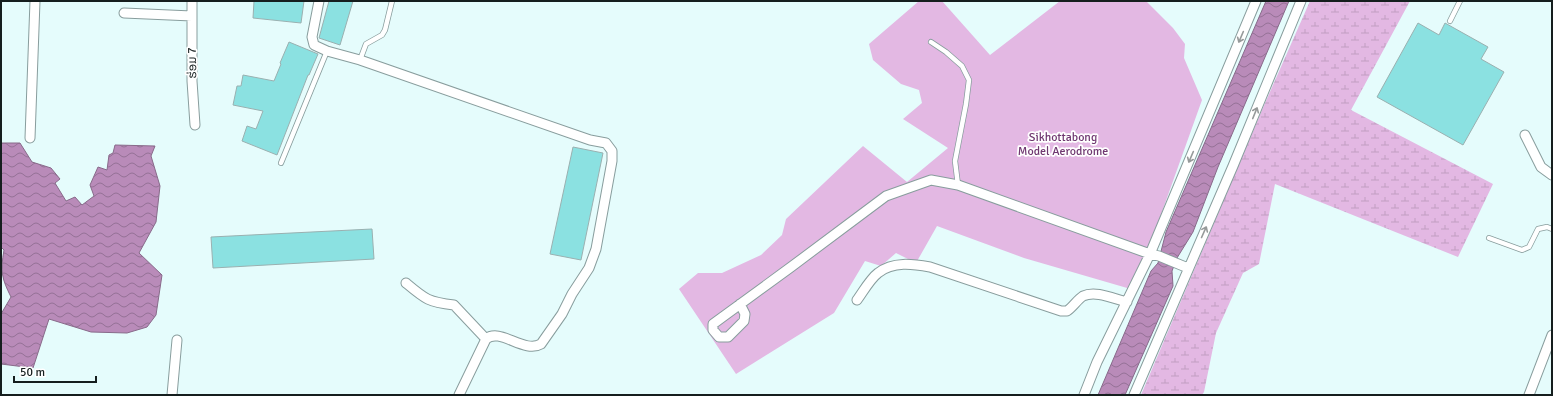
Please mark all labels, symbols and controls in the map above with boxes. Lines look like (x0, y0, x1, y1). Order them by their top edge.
one-way arrow (1236, 31, 1244, 43)
street label: ຮ່ອມ 7 (185, 47, 200, 79)
one-way arrow (1251, 107, 1259, 119)
park label: Sikhottabong Model Aerodrome (1018, 130, 1108, 159)
one-way arrow (1186, 151, 1194, 163)
one-way arrow (1200, 227, 1208, 239)
scale bar (14, 358, 96, 384)
text: 50 m (20, 365, 45, 380)

